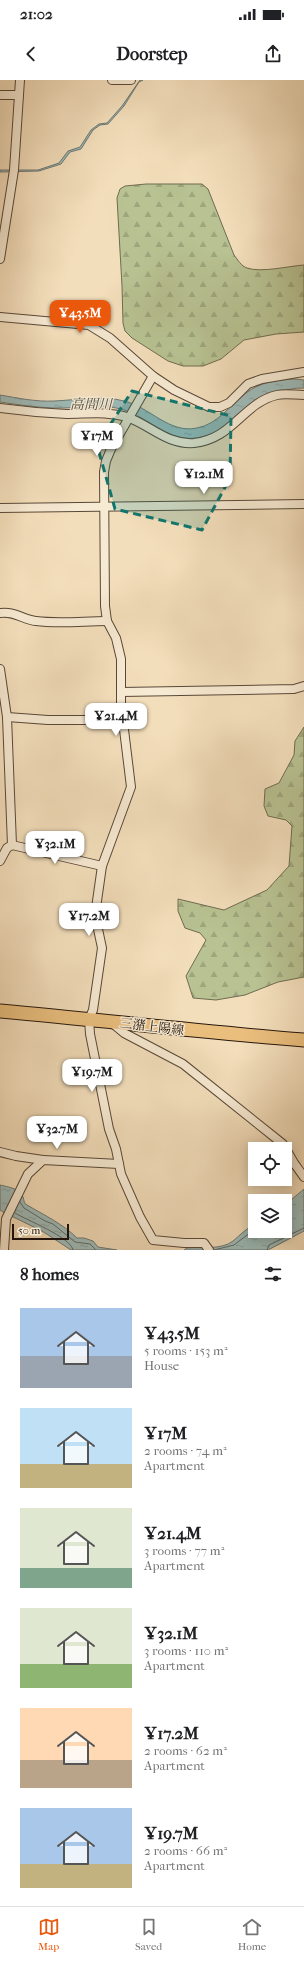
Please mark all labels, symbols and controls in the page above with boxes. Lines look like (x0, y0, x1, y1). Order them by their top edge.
text: 21:02 (20, 5, 53, 23)
icon: back (20, 43, 42, 65)
icon: share (262, 43, 284, 65)
text: Doorstep (116, 44, 188, 65)
pin: ¥43.5M (47, 300, 113, 334)
text: ¥43.5M (59, 305, 101, 320)
water label: 高間川 (70, 396, 114, 413)
pin: ¥17M (73, 423, 121, 457)
text: ¥17M (81, 428, 113, 443)
pin: ¥12.1M (171, 461, 237, 495)
text: ¥12.1M (184, 466, 224, 481)
pin: ¥21.4M (83, 703, 149, 737)
text: ¥21.4M (94, 708, 138, 723)
pin: ¥32.1M (22, 831, 88, 865)
text: ¥32.1M (34, 836, 76, 851)
pin: ¥17.2M (56, 903, 122, 937)
text: ¥17.2M (68, 908, 110, 923)
street label: 三潴上陽線 (119, 1015, 185, 1038)
pin: ¥19.7M (59, 1059, 125, 1093)
text: ¥19.7M (71, 1064, 113, 1079)
pin: ¥32.7M (24, 1116, 90, 1150)
text: ¥32.7M (36, 1121, 78, 1136)
map controls (248, 1142, 292, 1238)
button: locate (248, 1142, 292, 1186)
button: layers (248, 1194, 292, 1238)
scale bar (12, 1222, 69, 1241)
text: 50 m (18, 1224, 40, 1237)
icon: filters (262, 1263, 284, 1285)
text: 8 homes (20, 1264, 79, 1284)
text: ¥43.5M (144, 1323, 200, 1343)
icon: home (52, 1324, 100, 1372)
text: 5 rooms · 153 m² (144, 1343, 228, 1358)
text: House (144, 1358, 179, 1373)
text: ¥17M (144, 1423, 187, 1443)
icon: home (52, 1424, 100, 1472)
text: 2 rooms · 74 m² (144, 1443, 227, 1458)
text: Apartment (144, 1458, 205, 1473)
text: ¥21.4M (144, 1523, 201, 1543)
icon: home (52, 1524, 100, 1572)
text: 3 rooms · 77 m² (144, 1543, 224, 1558)
text: Apartment (144, 1558, 205, 1573)
text: ¥32.1M (144, 1623, 198, 1643)
icon: home (52, 1624, 100, 1672)
text: 3 rooms · 110 m² (144, 1643, 228, 1658)
text: Apartment (144, 1658, 205, 1673)
text: ¥17.2M (144, 1723, 199, 1743)
icon: home (52, 1724, 100, 1772)
text: 2 rooms · 62 m² (144, 1743, 227, 1758)
text: Apartment (144, 1758, 205, 1773)
text: ¥19.7M (144, 1823, 198, 1843)
icon: home (52, 1824, 100, 1872)
text: 2 rooms · 66 m² (144, 1843, 227, 1858)
text: Apartment (144, 1858, 205, 1873)
tab: Map (38, 1916, 60, 1953)
tab: Saved (135, 1916, 162, 1953)
tab: Home (238, 1916, 266, 1953)

